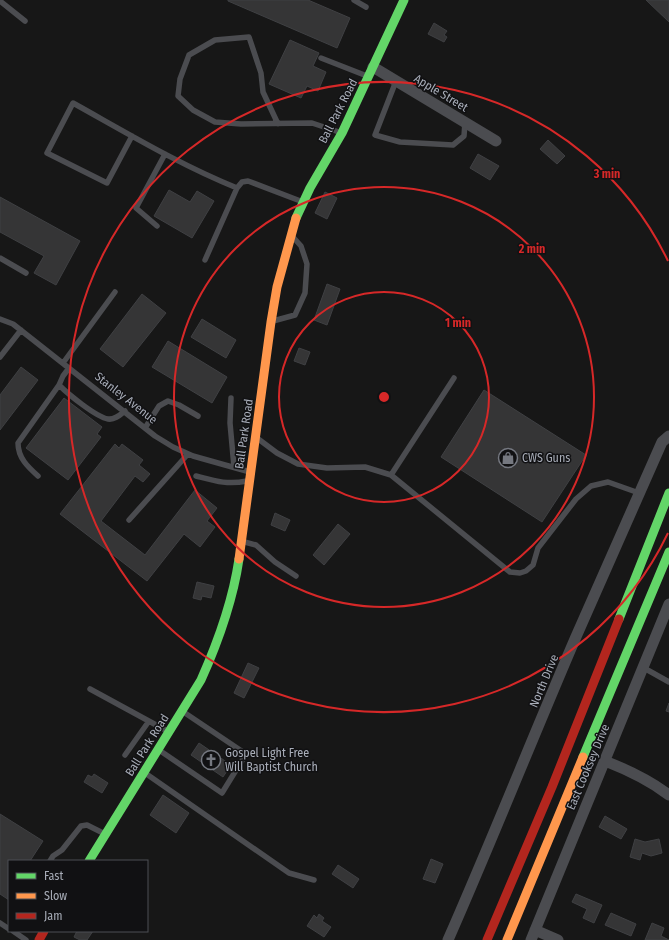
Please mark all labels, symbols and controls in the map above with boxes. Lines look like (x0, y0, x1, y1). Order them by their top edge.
street label: Apple Street (411, 71, 471, 115)
street label: Ball Park Road (316, 76, 360, 146)
text: 3 min (593, 167, 620, 181)
text: 2 min (518, 242, 545, 256)
text: 1 min (445, 316, 471, 330)
street label: Stanley Avenue (92, 369, 160, 427)
centre of rings (377, 390, 391, 404)
street label: Ball Park Road (232, 398, 256, 470)
shop icon: CWS Guns (497, 447, 519, 469)
place label: CWS Guns (522, 451, 570, 465)
street label: North Drive (527, 652, 561, 710)
street label: Ball Park Road (122, 711, 172, 779)
street label: East Cooksey Drive (564, 722, 612, 812)
place label: Gospel Light Free Will Baptist Church (225, 746, 318, 774)
church icon: Gospel Light Free Will Baptist Church (200, 749, 222, 771)
legend (8, 860, 148, 932)
text: Fast (44, 869, 63, 883)
text: Slow (44, 889, 67, 903)
text: Jam (44, 909, 62, 923)

